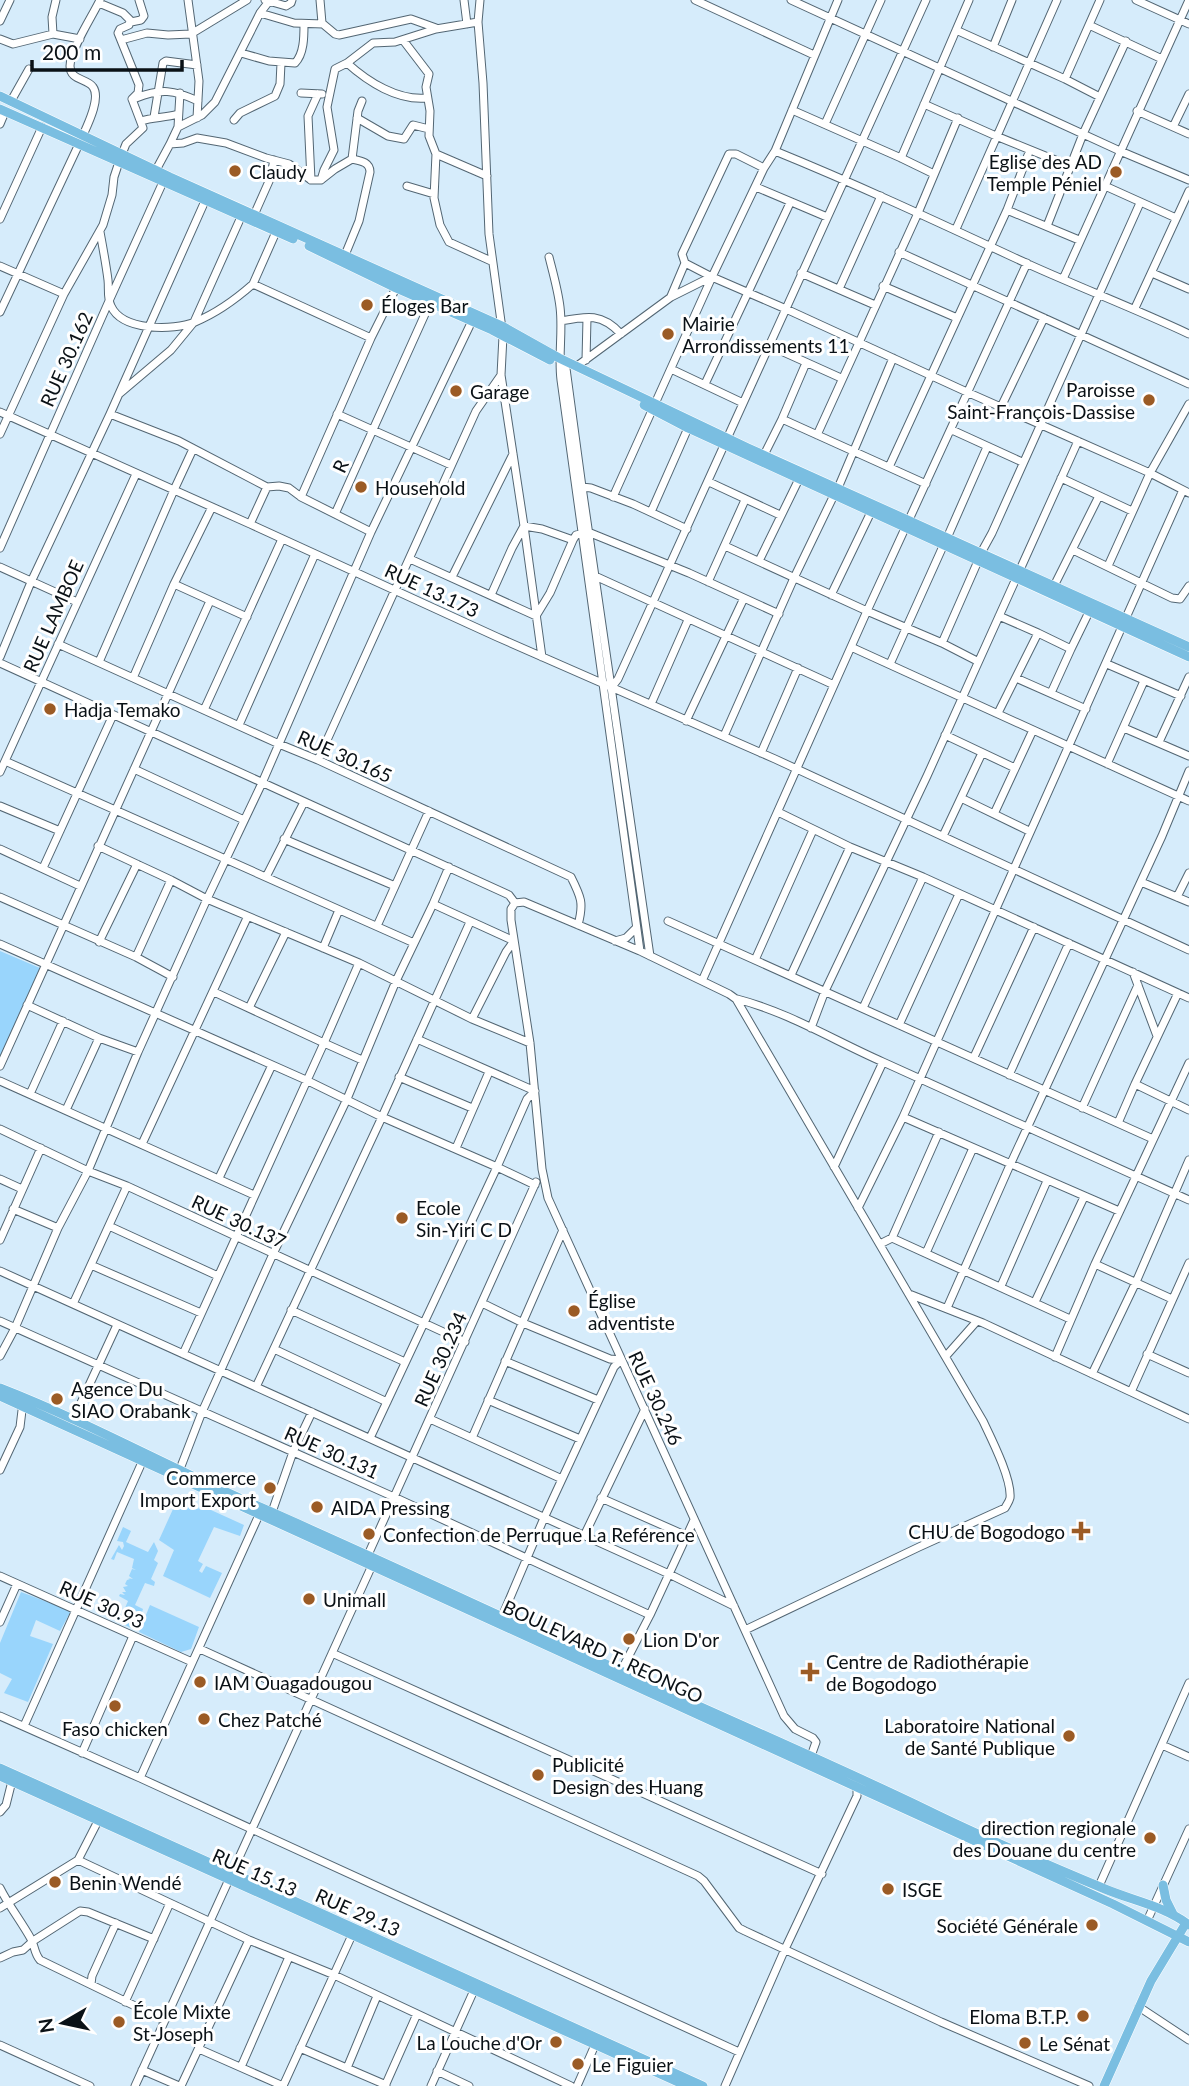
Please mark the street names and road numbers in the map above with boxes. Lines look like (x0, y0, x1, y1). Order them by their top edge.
street label: RUE 30.162 (35, 308, 97, 410)
street label: R (327, 456, 353, 476)
street label: RUE LAMBOE (18, 556, 88, 676)
street label: RUE 13.173 (381, 558, 483, 622)
street label: RUE 30.165 (294, 725, 396, 787)
street label: RUE 30.137 (188, 1189, 290, 1253)
street label: RUE 30.234 (409, 1308, 471, 1410)
street label: RUE 30.246 (624, 1347, 688, 1449)
street label: RUE 30.131 (281, 1421, 383, 1483)
street label: RUE 30.93 (56, 1575, 148, 1633)
street label: BOULEVARD T. REONGO (499, 1594, 707, 1708)
street label: RUE 15.13 (209, 1843, 301, 1901)
street label: RUE 29.13 (312, 1883, 404, 1941)

